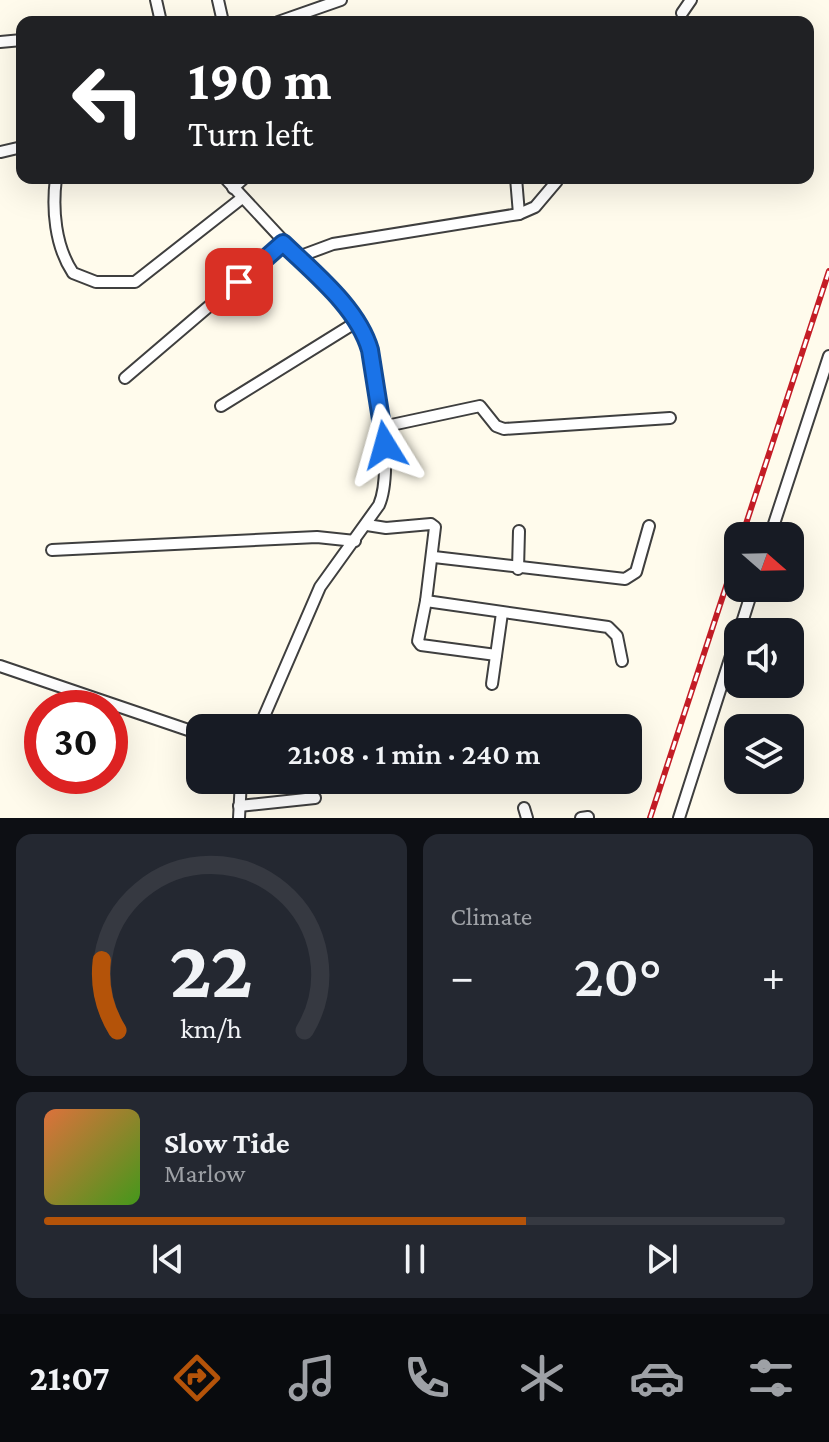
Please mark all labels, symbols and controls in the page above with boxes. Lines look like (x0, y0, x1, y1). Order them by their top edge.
icon: left (56, 48, 160, 152)
text: 190 m (188, 49, 332, 111)
text: Turn left (188, 114, 313, 154)
pin (205, 248, 273, 316)
icon: arrive (217, 260, 261, 304)
position arrow (343, 403, 427, 487)
north arrow (724, 522, 804, 602)
map controls (724, 522, 804, 794)
button: sound (724, 618, 804, 698)
speed limit sign: 30 (24, 690, 128, 794)
button: layers (724, 714, 804, 794)
text: 21:08 · 1 min · 240 m (287, 737, 541, 770)
text: Climate (451, 902, 532, 931)
text: 22 (169, 922, 253, 1015)
text: 20° (574, 942, 662, 1009)
text: − (451, 952, 474, 1000)
text: + (762, 952, 785, 1000)
text: km/h (180, 1012, 242, 1044)
text: Slow Tide (164, 1126, 290, 1159)
text: Marlow (164, 1159, 245, 1188)
icon: previous (146, 1237, 190, 1281)
icon: pause (393, 1237, 437, 1281)
icon: next (640, 1237, 684, 1281)
icon: directions (169, 1350, 225, 1406)
icon: music (284, 1350, 340, 1406)
icon: phone (399, 1350, 455, 1406)
icon: climate (514, 1350, 570, 1406)
icon: car (629, 1350, 685, 1406)
icon: filters (743, 1350, 799, 1406)
text: 21:07 (29, 1358, 110, 1398)

